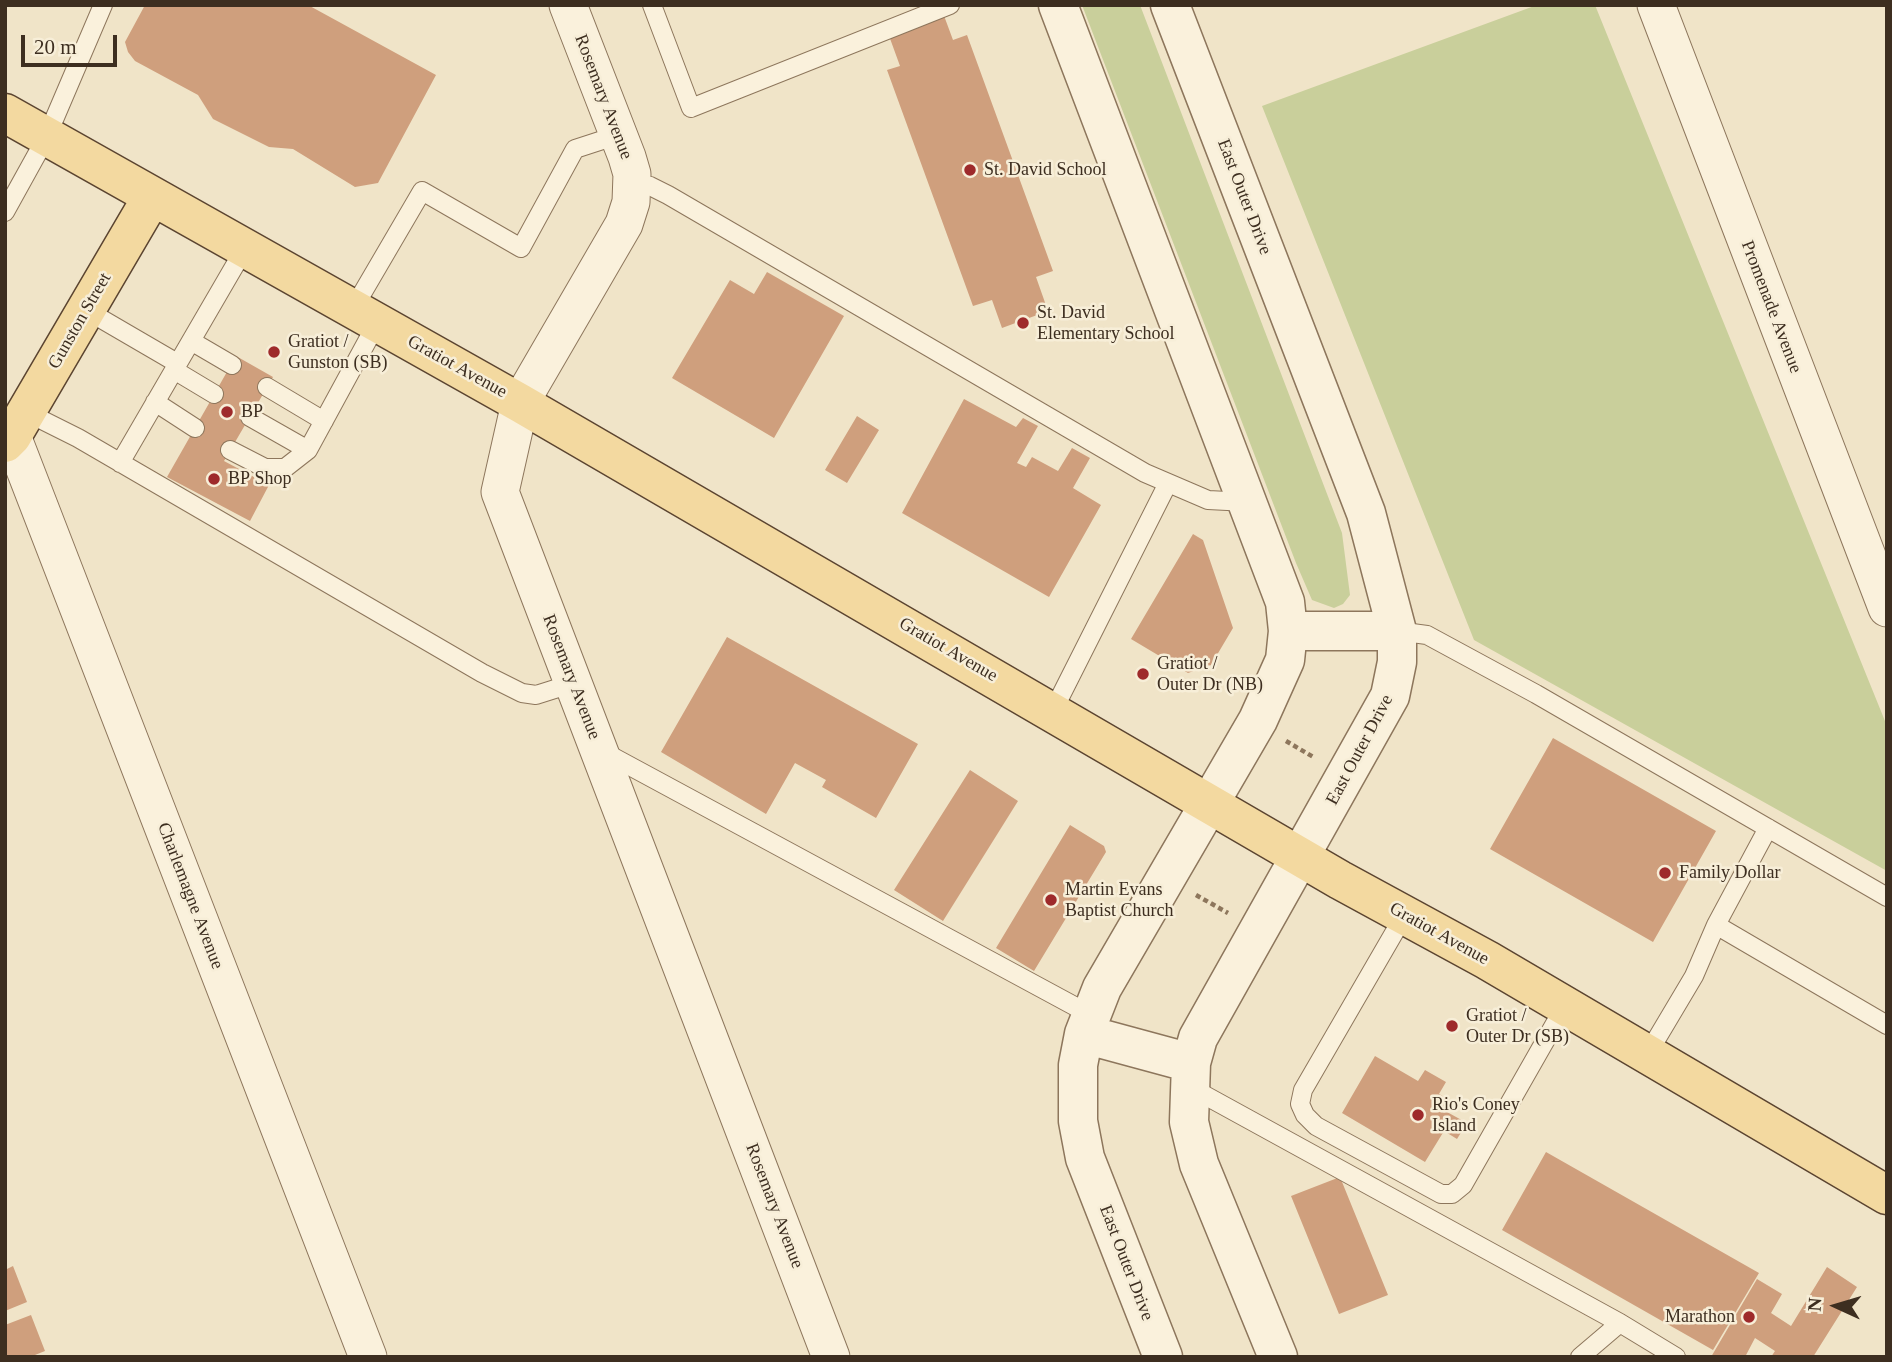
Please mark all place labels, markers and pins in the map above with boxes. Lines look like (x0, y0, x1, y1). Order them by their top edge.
place label: St. David School (984, 159, 1107, 181)
marker: St. David School (962, 162, 978, 178)
place label: St. David Elementary School (1037, 302, 1174, 344)
marker: St. David Elementary School (1015, 315, 1031, 331)
place label: Gratiot / Gunston (SB) (288, 331, 388, 374)
marker: Gratiot / Gunston (SB) (266, 344, 282, 360)
place label: BP (241, 401, 263, 423)
marker: BP (219, 404, 235, 420)
place label: BP Shop (228, 468, 292, 490)
marker: BP Shop (206, 471, 222, 487)
place label: Gratiot / Outer Dr (NB) (1157, 653, 1263, 696)
marker: Gratiot / Outer Dr (NB) (1135, 666, 1151, 682)
place label: Family Dollar (1679, 862, 1780, 884)
marker: Family Dollar (1657, 865, 1673, 881)
place label: Martin Evans Baptist Church (1065, 879, 1173, 922)
marker: Martin Evans Baptist Church (1043, 892, 1059, 908)
place label: Gratiot / Outer Dr (SB) (1466, 1005, 1569, 1048)
marker: Gratiot / Outer Dr (SB) (1444, 1018, 1460, 1034)
place label: Rio's Coney Island (1432, 1094, 1520, 1136)
marker: Rio's Coney Island (1410, 1107, 1426, 1123)
place label: Marathon (1665, 1306, 1735, 1328)
marker: Marathon (1741, 1309, 1757, 1325)

